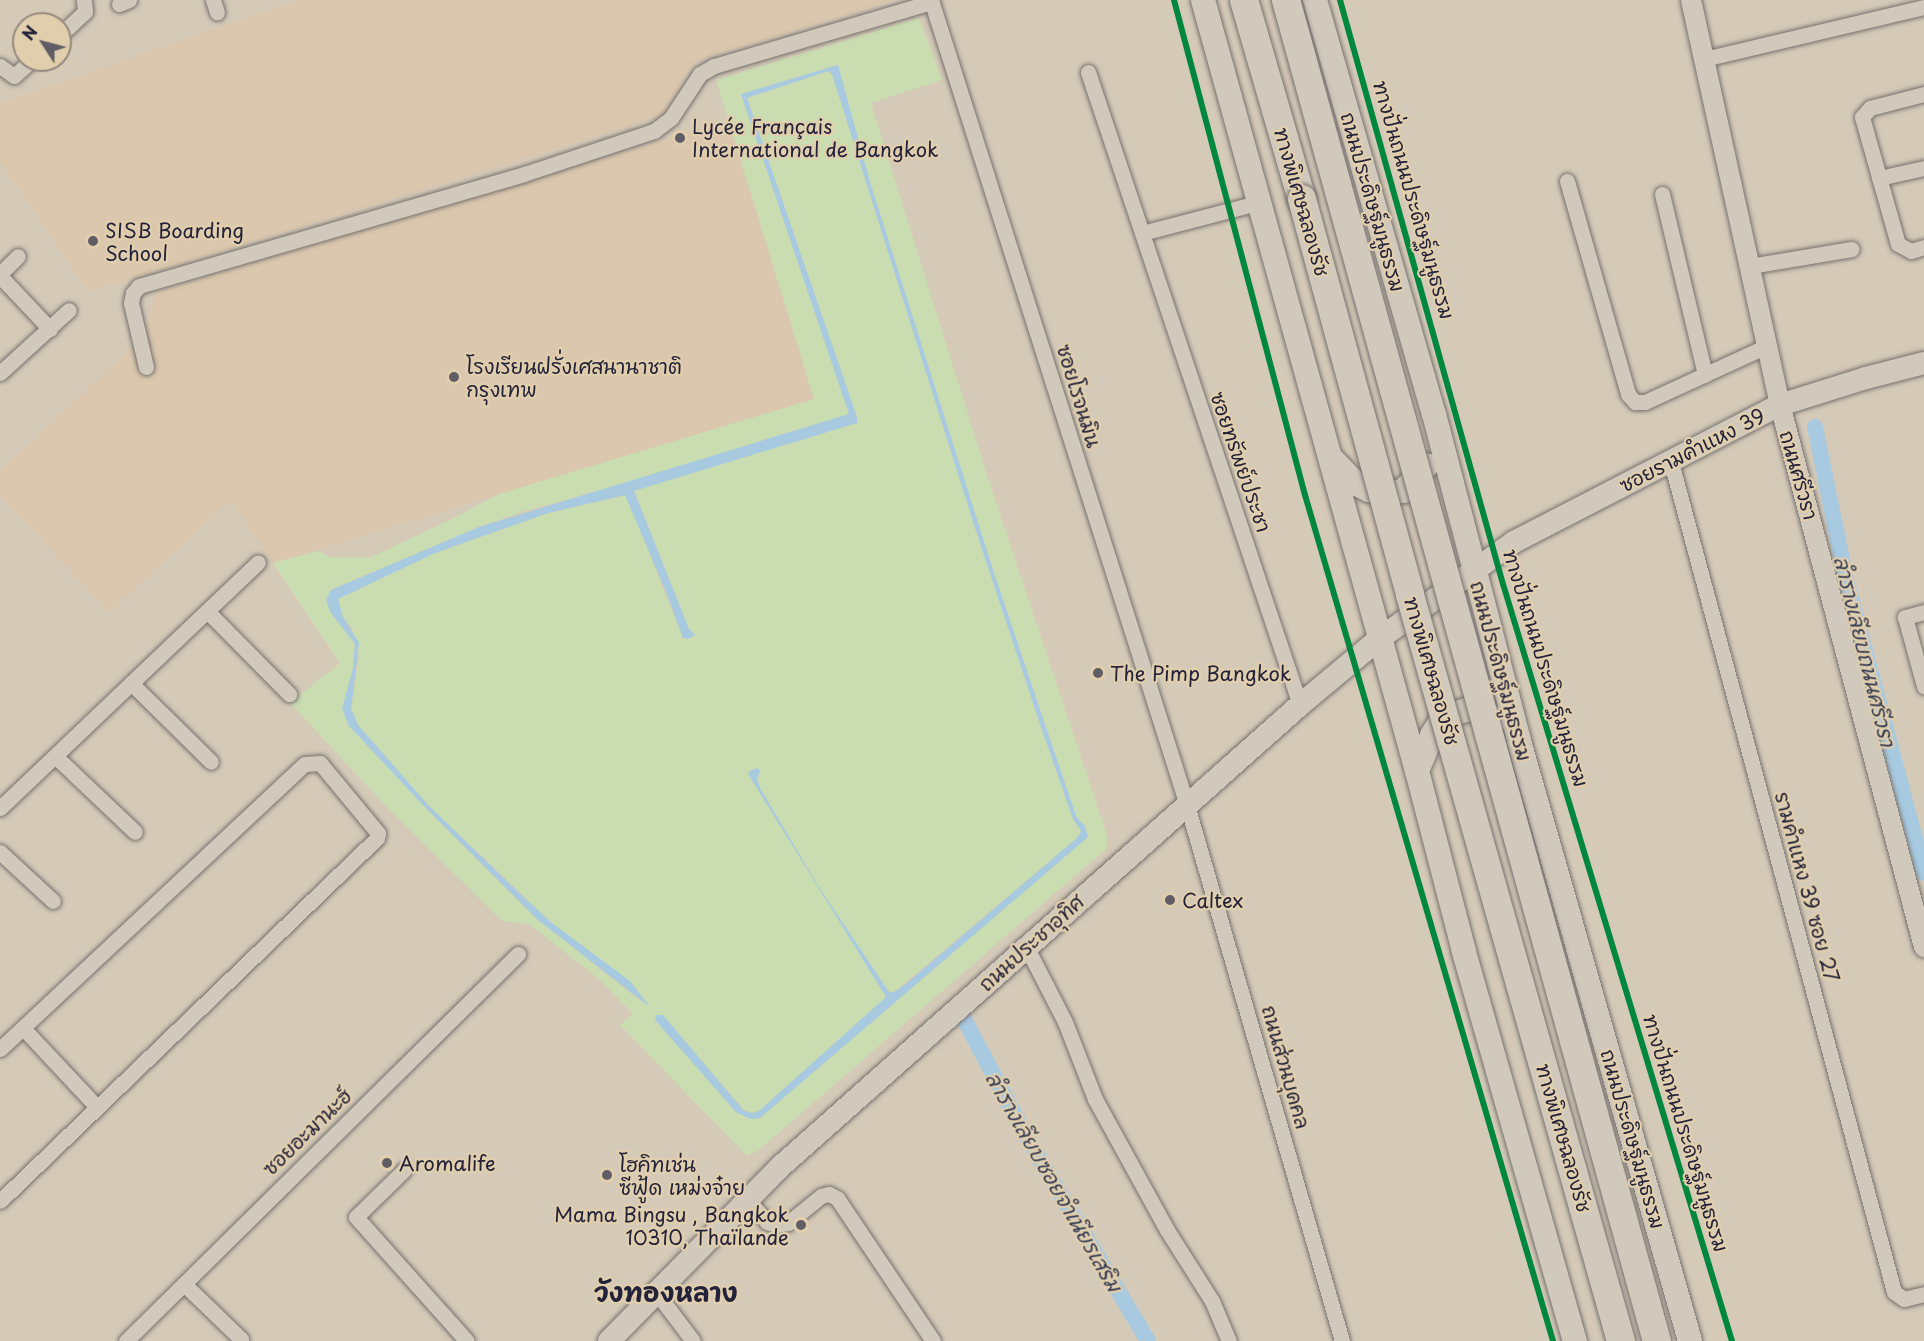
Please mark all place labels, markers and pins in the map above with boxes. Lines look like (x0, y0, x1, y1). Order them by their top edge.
place label: Lycée Français International de Bangkok (692, 114, 940, 161)
marker: Lycée Français International de Bangkok (673, 131, 687, 145)
place label: SISB Boarding School (105, 218, 242, 265)
marker: SISB Boarding School (86, 234, 100, 248)
place label: โรงเรียนฝรั่งเศสนานาชาติ กรุงเทพ (466, 354, 682, 401)
marker: โรงเรียนฝรั่งเศสนานาชาติ กรุงเทพ (447, 370, 461, 384)
place label: The Pimp Bangkok (1110, 661, 1292, 685)
marker: The Pimp Bangkok (1091, 666, 1105, 680)
place label: Caltex (1182, 888, 1243, 912)
marker: Caltex (1163, 893, 1177, 907)
place label: Aromalife (399, 1151, 495, 1175)
place label: โฮคิทเช่น ซีฟู้ด เหม่งจ๋าย (619, 1152, 745, 1199)
marker: Aromalife (380, 1156, 394, 1170)
marker: โฮคิทเช่น ซีฟู้ด เหม่งจ๋าย (600, 1168, 614, 1182)
place label: Mama Bingsu , Bangkok 10310, Thaïlande (553, 1202, 789, 1249)
marker: Mama Bingsu , Bangkok 10310, Thaïlande (794, 1218, 808, 1232)

